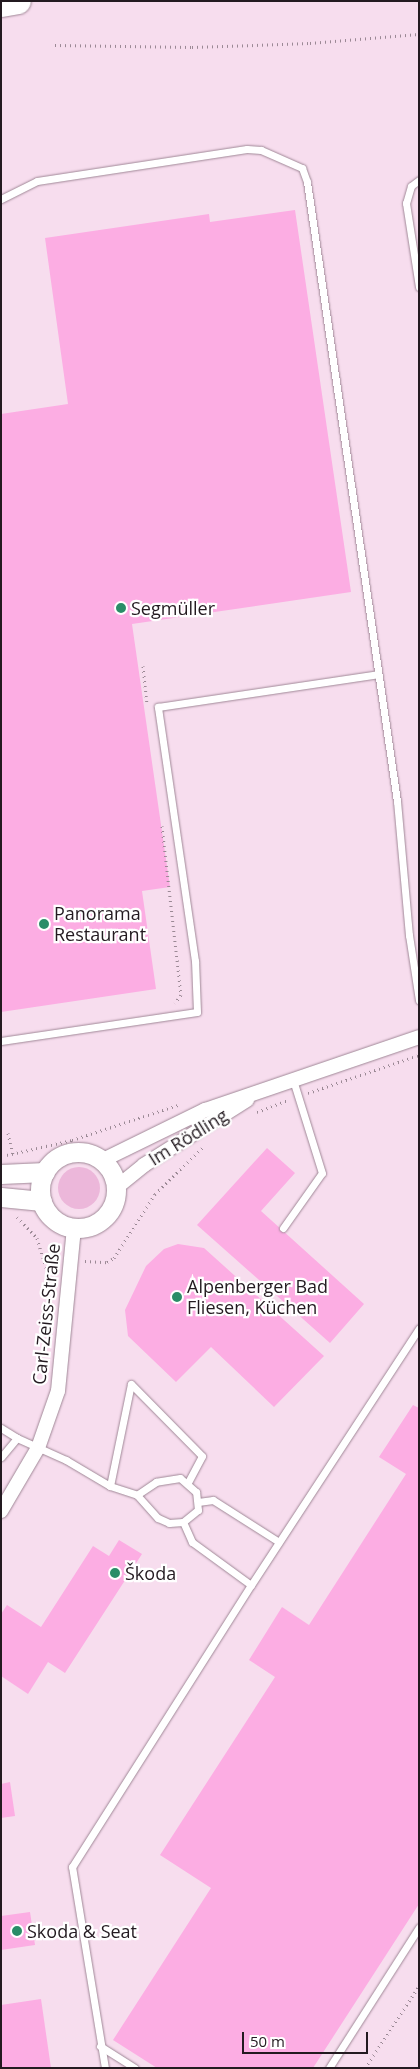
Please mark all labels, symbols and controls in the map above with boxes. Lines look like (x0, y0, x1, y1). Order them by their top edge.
place label: Segmüller (131, 597, 215, 619)
marker: Segmüller (115, 602, 127, 614)
place label: Panorama Restaurant (54, 903, 146, 946)
marker: Panorama Restaurant (38, 918, 50, 930)
street label: Im Rödling (144, 1104, 232, 1170)
street label: Carl-Zeiss-Straße (28, 1242, 64, 1386)
place label: Alpenberger Bad Fliesen, Küchen (187, 1276, 328, 1318)
marker: Alpenberger Bad Fliesen, Küchen (171, 1291, 183, 1303)
place label: Škoda (125, 1562, 176, 1584)
marker: Škoda (109, 1567, 121, 1579)
place label: Skoda & Seat (27, 1920, 137, 1942)
marker: Skoda & Seat (11, 1925, 23, 1937)
scale bar (245, 2022, 371, 2054)
text: 50 m (250, 2031, 285, 2051)

